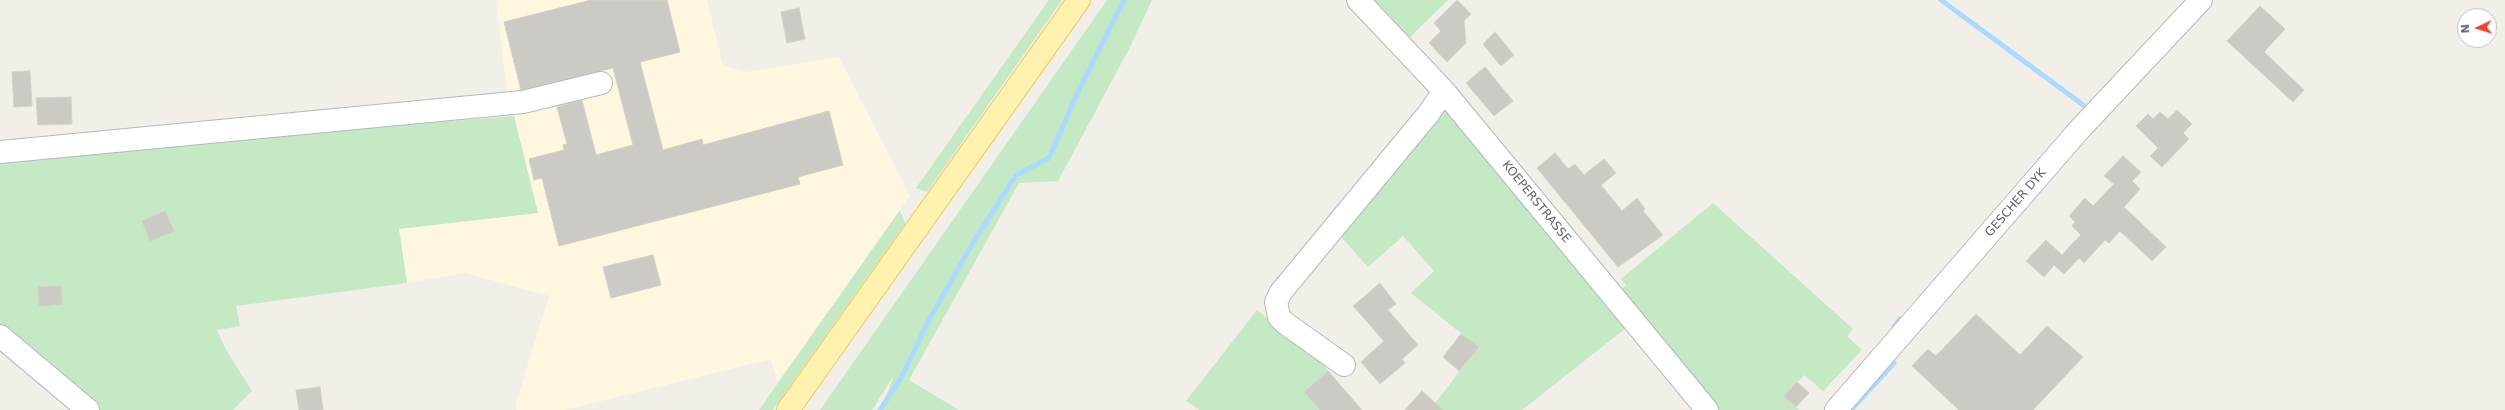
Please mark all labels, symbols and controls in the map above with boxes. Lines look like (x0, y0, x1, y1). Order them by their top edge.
north arrow (2457, 8, 2497, 48)
text: N (2459, 24, 2472, 34)
street label: KOEPERSTRASSE (1499, 158, 1573, 246)
street label: GESCHER DYK (1983, 166, 2049, 240)

